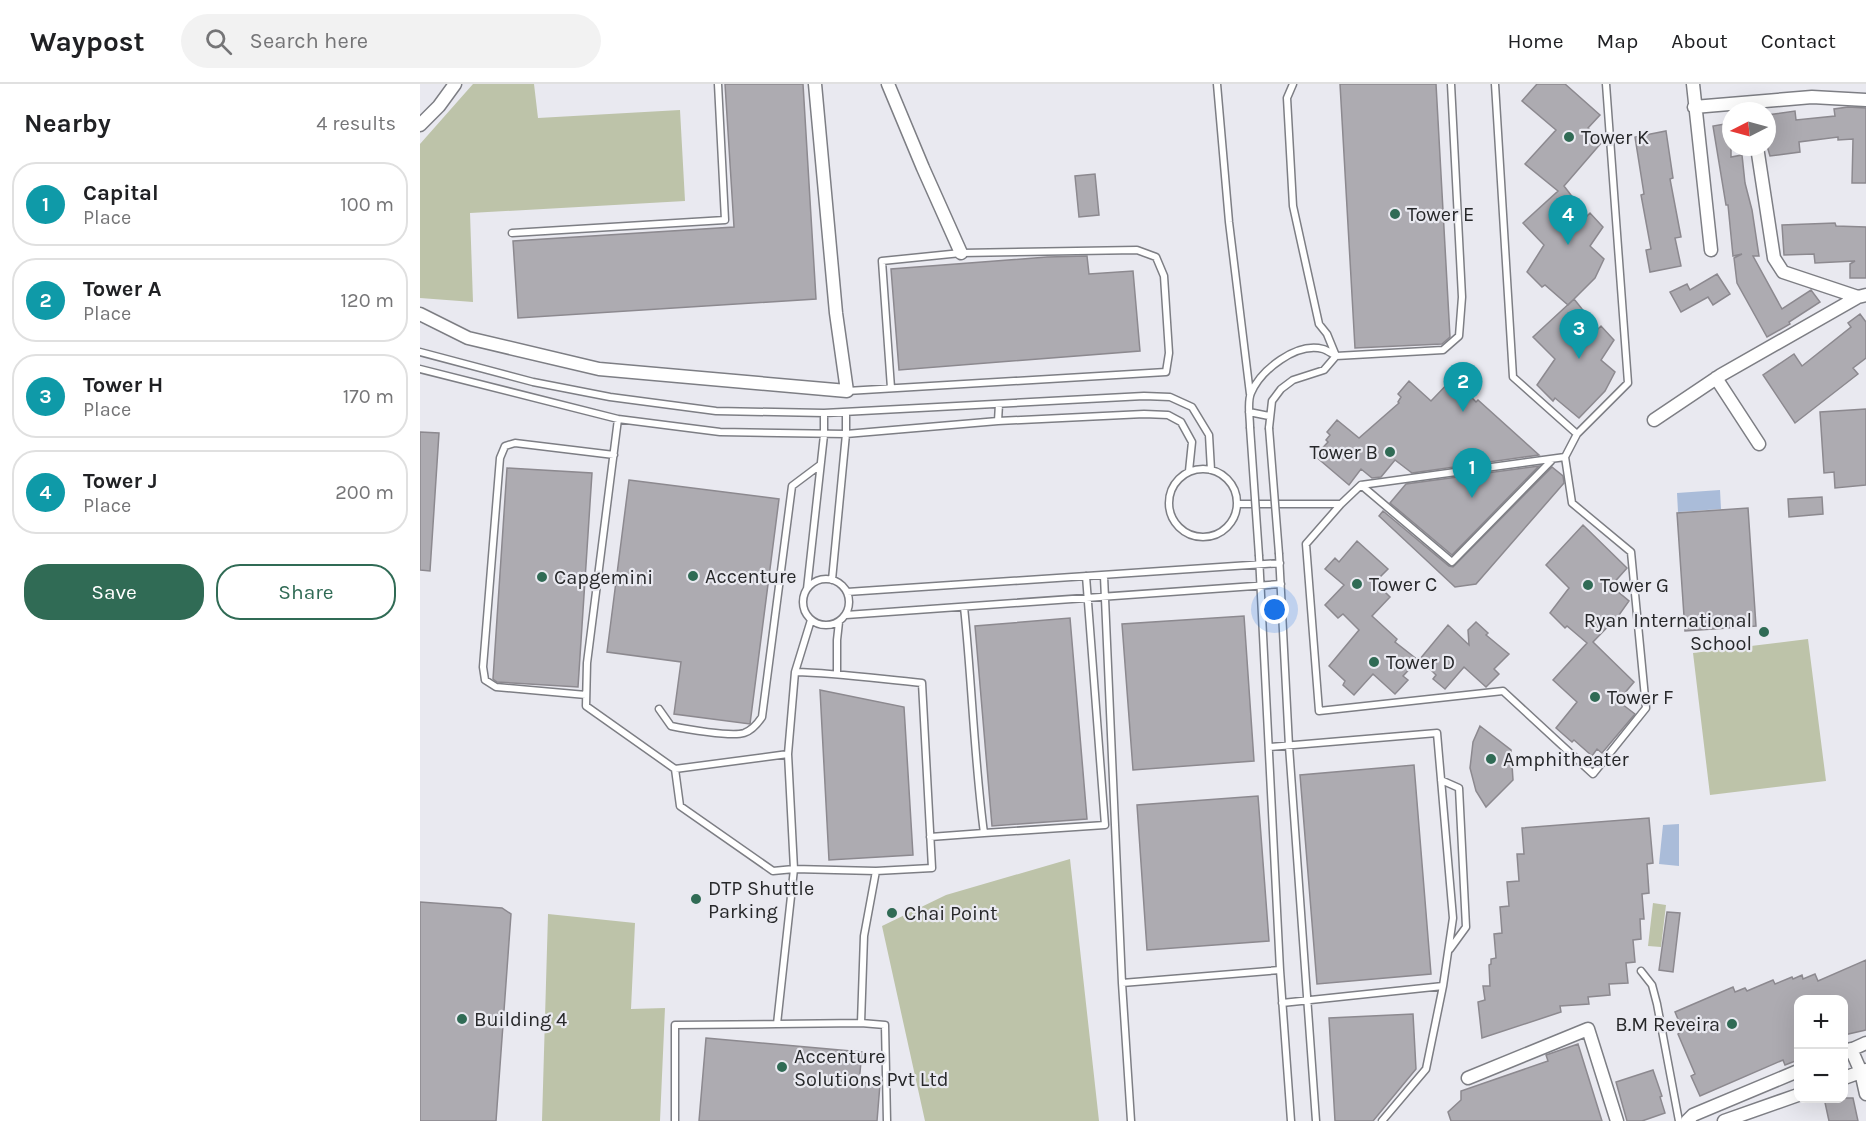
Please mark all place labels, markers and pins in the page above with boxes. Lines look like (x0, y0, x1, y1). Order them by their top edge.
place label: Tower K (1581, 126, 1649, 149)
marker: Tower K (1562, 130, 1576, 144)
pin: 4 (1548, 196, 1588, 245)
place label: Tower E (1407, 203, 1474, 226)
marker: Tower E (1388, 207, 1402, 221)
pin: 3 (1560, 310, 1598, 359)
pin: 2 (1444, 362, 1482, 412)
place label: Tower B (1309, 441, 1378, 464)
marker: Tower B (1383, 445, 1397, 459)
pin: 1 (1452, 448, 1492, 498)
place label: Accenture (705, 565, 797, 588)
place label: Capgemini (554, 566, 653, 589)
marker: Accenture (686, 569, 700, 583)
marker: Capgemini (535, 570, 549, 584)
place label: Tower C (1369, 573, 1437, 596)
place label: Tower G (1600, 574, 1669, 597)
marker: Tower C (1350, 577, 1364, 591)
marker: Tower G (1581, 578, 1595, 592)
place label: Ryan International School (1584, 609, 1752, 655)
marker: Ryan International School (1757, 625, 1771, 639)
place label: Tower D (1386, 651, 1455, 674)
marker: Tower D (1367, 655, 1381, 669)
place label: Tower F (1607, 686, 1674, 709)
marker: Tower F (1588, 690, 1602, 704)
place label: Amphitheater (1503, 748, 1630, 771)
marker: Amphitheater (1484, 752, 1498, 766)
place label: DTP Shuttle Parking (708, 877, 814, 923)
marker: DTP Shuttle Parking (689, 892, 703, 906)
place label: Chai Point (904, 902, 998, 925)
marker: Chai Point (885, 906, 899, 920)
place label: Building 4 (474, 1008, 567, 1031)
marker: Building 4 (455, 1012, 469, 1026)
place label: B.M Reveira (1615, 1013, 1720, 1036)
marker: B.M Reveira (1725, 1017, 1739, 1031)
place label: Accenture Solutions Pvt Ltd (794, 1045, 949, 1091)
marker: Accenture Solutions Pvt Ltd (775, 1060, 789, 1074)

